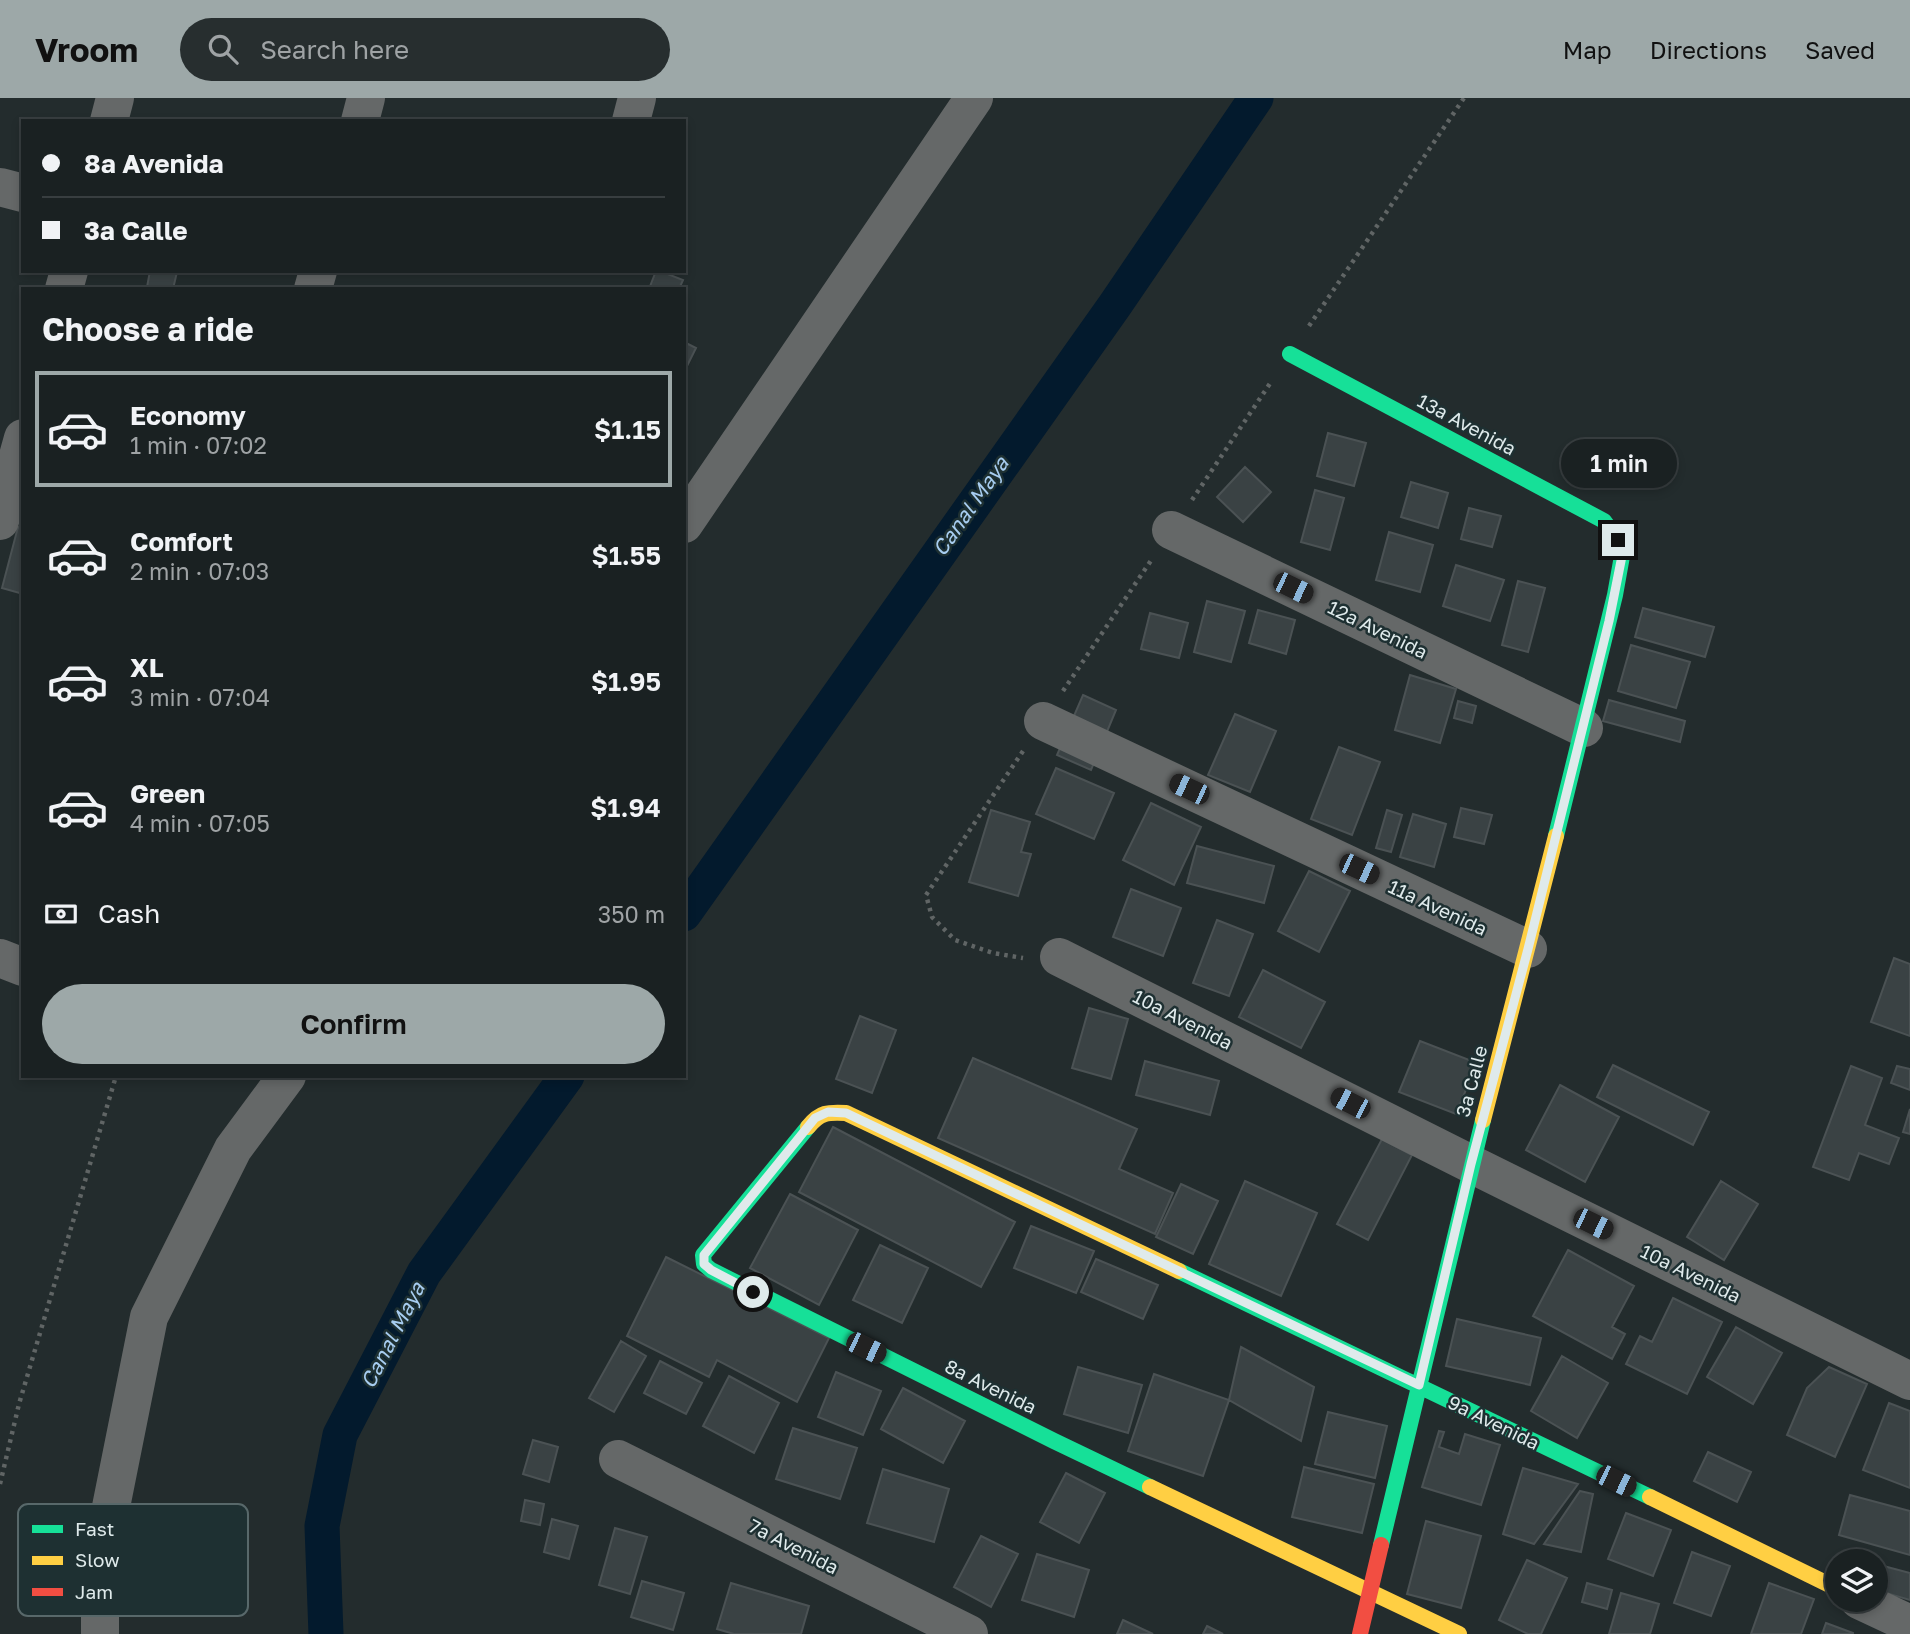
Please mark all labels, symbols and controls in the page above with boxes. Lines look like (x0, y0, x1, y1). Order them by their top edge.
search box (180, 18, 670, 81)
text: Vroom (35, 30, 138, 69)
icon: search (204, 30, 242, 68)
text: Search here (260, 34, 409, 65)
text: Map (1563, 35, 1612, 64)
text: Directions (1650, 35, 1767, 64)
text: Saved (1805, 35, 1875, 64)
text: 8a Avenida (84, 148, 224, 179)
text: 3a Calle (84, 215, 188, 246)
text: Choose a ride (42, 310, 254, 348)
street label: 13a Avenida (1414, 389, 1520, 459)
icon: car (46, 398, 109, 461)
text: Economy (130, 400, 246, 431)
text: $1.15 (594, 414, 661, 445)
text: 1 min · 07:02 (130, 431, 267, 459)
callout: 1 min (1560, 438, 1676, 488)
text: 1 min (1590, 449, 1648, 477)
water label: Canal Maya (926, 450, 1014, 561)
icon: car (46, 524, 109, 587)
route end (1602, 524, 1634, 556)
text: Comfort (130, 526, 233, 557)
text: $1.55 (592, 540, 661, 571)
text: 2 min · 07:03 (130, 557, 269, 585)
car (1270, 569, 1317, 607)
street label: 12a Avenida (1325, 595, 1431, 663)
icon: car (46, 650, 109, 713)
text: XL (130, 652, 164, 683)
text: $1.95 (591, 666, 661, 697)
text: 3 min · 07:04 (130, 683, 270, 711)
car (1166, 771, 1213, 807)
icon: car (46, 776, 109, 839)
text: Green (130, 778, 205, 809)
text: $1.94 (590, 792, 661, 823)
text: 4 min · 07:05 (130, 809, 270, 837)
car (1336, 851, 1383, 887)
street label: 11a Avenida (1385, 874, 1491, 940)
icon: cash (42, 895, 80, 933)
text: Cash (98, 898, 160, 929)
text: 350 m (598, 900, 665, 928)
button: Confirm (42, 984, 665, 1064)
street label: 10a Avenida (1129, 984, 1237, 1054)
street label: 3a Calle (1450, 1043, 1492, 1119)
car (1327, 1084, 1374, 1122)
car (1570, 1205, 1617, 1243)
street label: 10a Avenida (1637, 1239, 1745, 1307)
route start (737, 1276, 769, 1308)
water label: Canal Maya (354, 1277, 430, 1392)
car (843, 1329, 890, 1367)
street label: 8a Avenida (941, 1354, 1041, 1418)
street label: 9a Avenida (1444, 1390, 1544, 1454)
car (1593, 1462, 1640, 1500)
legend (18, 1504, 248, 1616)
street label: 7a Avenida (745, 1514, 843, 1578)
text: Fast (75, 1517, 114, 1540)
text: Slow (75, 1548, 120, 1571)
map controls (1825, 1549, 1888, 1612)
button: layers (1825, 1549, 1888, 1612)
text: Jam (75, 1580, 113, 1603)

